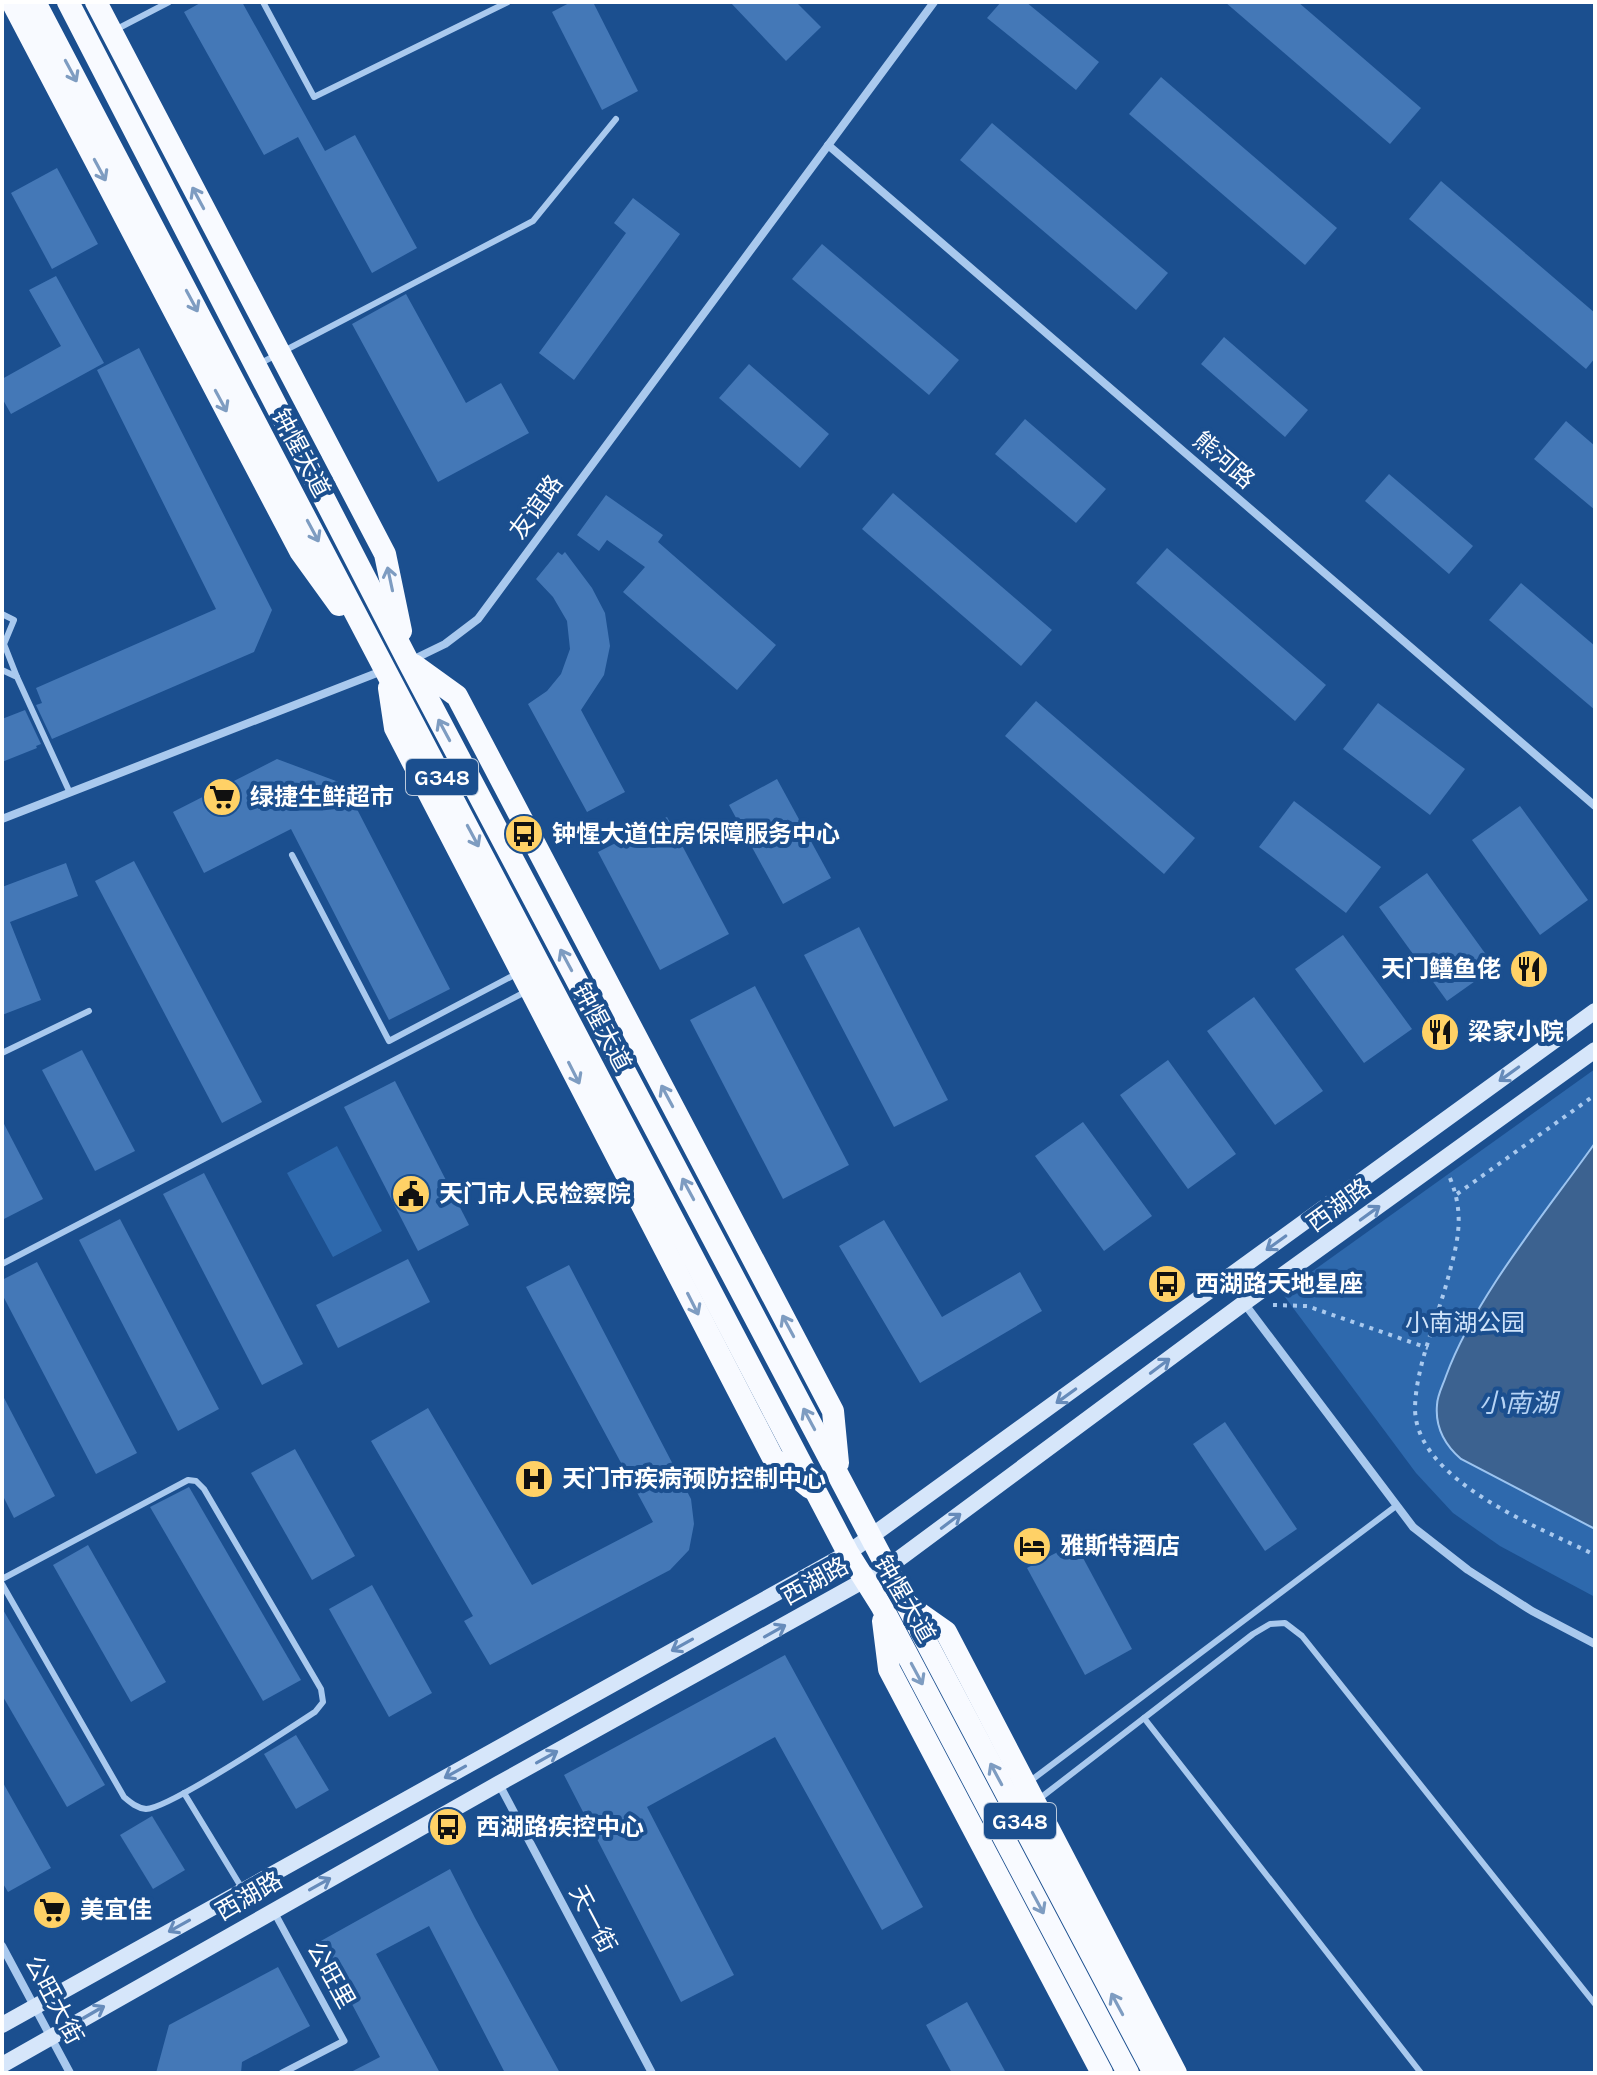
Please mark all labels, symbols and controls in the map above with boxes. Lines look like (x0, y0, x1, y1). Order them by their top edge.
one-way arrow (64, 59, 80, 82)
one-way arrow (93, 158, 109, 182)
one-way arrow (189, 186, 205, 210)
one-way arrow (184, 289, 200, 313)
one-way arrow (213, 388, 229, 412)
street label: 钟惺大道 (266, 404, 336, 502)
street label: 熊河路 (1188, 426, 1260, 494)
street label: 友谊路 (504, 470, 568, 544)
one-way arrow (305, 519, 321, 543)
one-way arrow (382, 567, 397, 592)
one-way arrow (436, 718, 452, 742)
road number: G348 (406, 759, 478, 795)
supermarket icon: 绿捷生鲜超市 (201, 776, 243, 818)
place label: 绿捷生鲜超市 (250, 783, 394, 811)
bus stop icon: 钟惺大道住房保障服务中心 (503, 813, 545, 855)
place label: 钟惺大道住房保障服务中心 (552, 820, 840, 848)
one-way arrow (465, 824, 481, 847)
one-way arrow (558, 948, 573, 972)
restaurant icon: 天门鳝鱼佬 (1508, 948, 1550, 990)
place label: 天门鳝鱼佬 (1381, 955, 1501, 983)
street label: 钟惺大道 (567, 978, 637, 1076)
restaurant icon: 梁家小院 (1419, 1011, 1461, 1053)
place label: 梁家小院 (1468, 1018, 1564, 1046)
one-way arrow (566, 1061, 582, 1084)
one-way arrow (1499, 1066, 1521, 1082)
one-way arrow (659, 1084, 675, 1108)
public building icon: 天门市人民检察院 (390, 1173, 432, 1215)
street label: 西湖路 (1302, 1173, 1376, 1237)
one-way arrow (679, 1178, 695, 1202)
place label: 天门市人民检察院 (439, 1180, 631, 1208)
one-way arrow (1358, 1205, 1380, 1221)
one-way arrow (1266, 1235, 1288, 1251)
bus stop icon: 西湖路天地星座 (1146, 1263, 1188, 1305)
place label: 西湖路天地星座 (1195, 1270, 1363, 1298)
one-way arrow (686, 1291, 702, 1315)
park label: 小南湖公园 (1405, 1309, 1525, 1337)
one-way arrow (780, 1314, 796, 1338)
one-way arrow (1149, 1358, 1170, 1375)
one-way arrow (1056, 1388, 1078, 1404)
water label: 小南湖 (1479, 1388, 1561, 1419)
one-way arrow (801, 1408, 817, 1431)
hospital icon: 天门市疾病预防控制中心 (513, 1458, 555, 1500)
place label: 天门市疾病预防控制中心 (562, 1465, 826, 1493)
one-way arrow (940, 1513, 961, 1530)
hotel icon: 雅斯特酒店 (1011, 1525, 1053, 1567)
place label: 雅斯特酒店 (1060, 1532, 1180, 1560)
street label: 钟惺大道 (869, 1550, 941, 1648)
street label: 西湖路 (777, 1551, 853, 1611)
one-way arrow (762, 1623, 786, 1638)
one-way arrow (671, 1638, 695, 1653)
one-way arrow (909, 1661, 925, 1685)
one-way arrow (535, 1748, 558, 1764)
one-way arrow (987, 1763, 1003, 1787)
one-way arrow (444, 1764, 467, 1780)
road number: G348 (984, 1803, 1056, 1839)
bus stop icon: 西湖路疾控中心 (427, 1806, 469, 1848)
place label: 西湖路疾控中心 (476, 1813, 644, 1841)
street label: 西湖路 (211, 1866, 287, 1926)
one-way arrow (308, 1875, 331, 1891)
street label: 天一街 (564, 1881, 622, 1957)
supermarket icon: 美宜佳 (31, 1889, 73, 1931)
one-way arrow (1031, 1891, 1047, 1915)
place label: 美宜佳 (80, 1896, 152, 1924)
one-way arrow (168, 1918, 191, 1934)
street label: 公旺里 (301, 1937, 361, 2013)
street label: 公旺大街 (19, 1951, 89, 2049)
one-way arrow (1109, 1993, 1125, 2016)
one-way arrow (82, 2004, 105, 2020)

